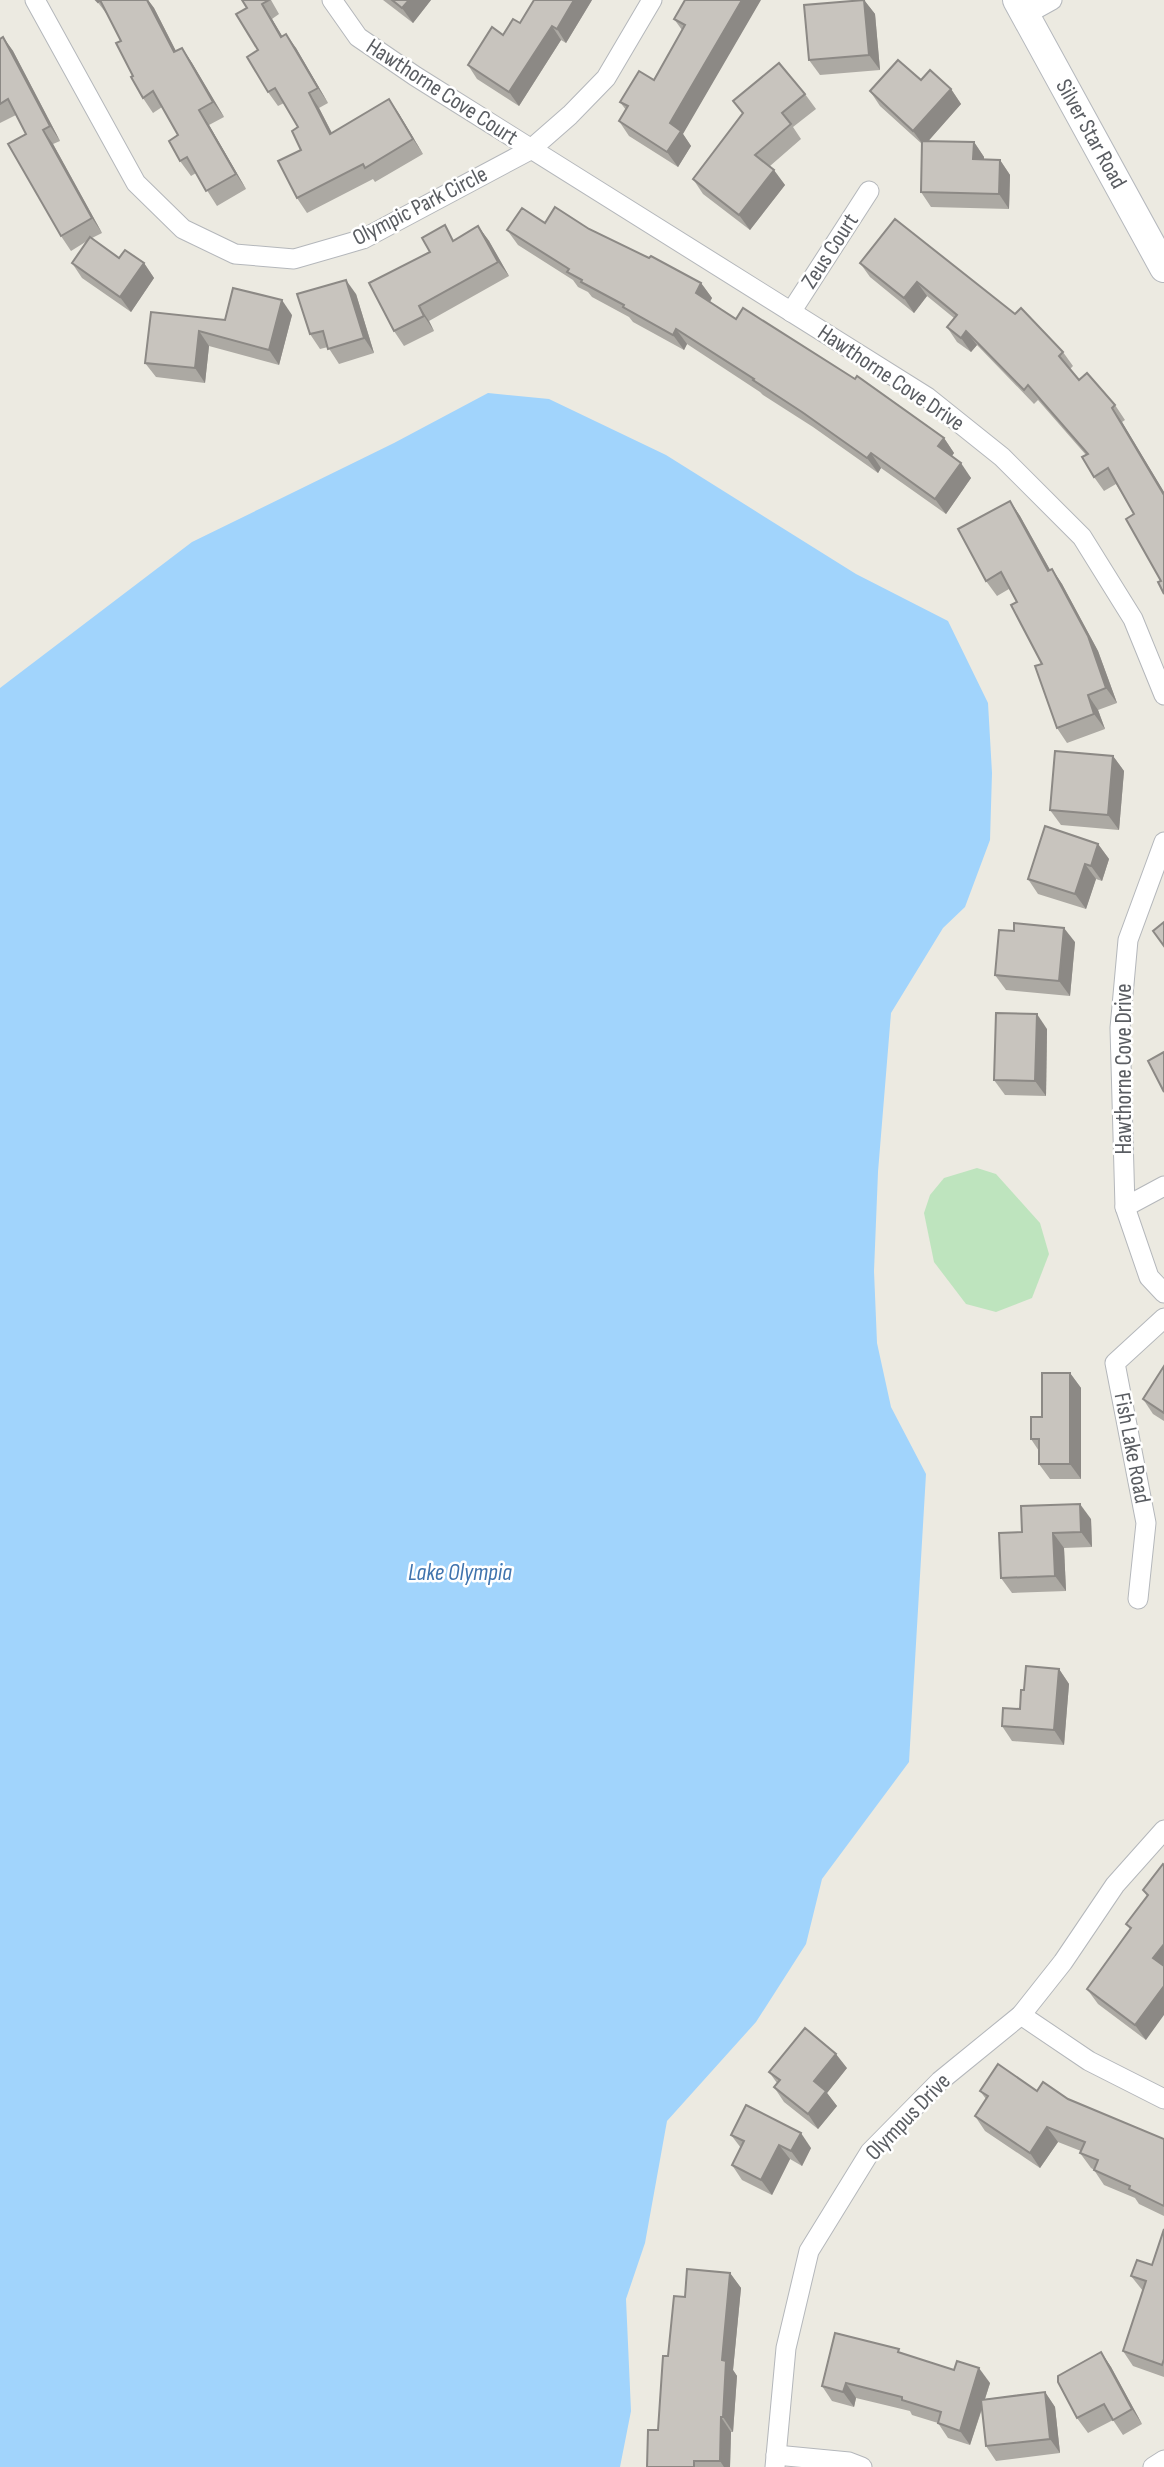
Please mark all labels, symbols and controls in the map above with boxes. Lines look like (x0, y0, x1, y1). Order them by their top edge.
street label: Hawthorne Cove Court (361, 33, 523, 151)
street label: Silver Star Road (1049, 74, 1133, 194)
street label: Olympic Park Circle (348, 160, 492, 252)
street label: Zeus Court (795, 208, 865, 294)
street label: Hawthorne Cove Drive (812, 319, 970, 437)
street label: Hawthorne Cove Drive (1110, 983, 1138, 1155)
street label: Fish Lake Road (1108, 1390, 1156, 1506)
water label: Lake Olympia (408, 1558, 512, 1587)
street label: Olympus Drive (860, 2068, 956, 2166)

